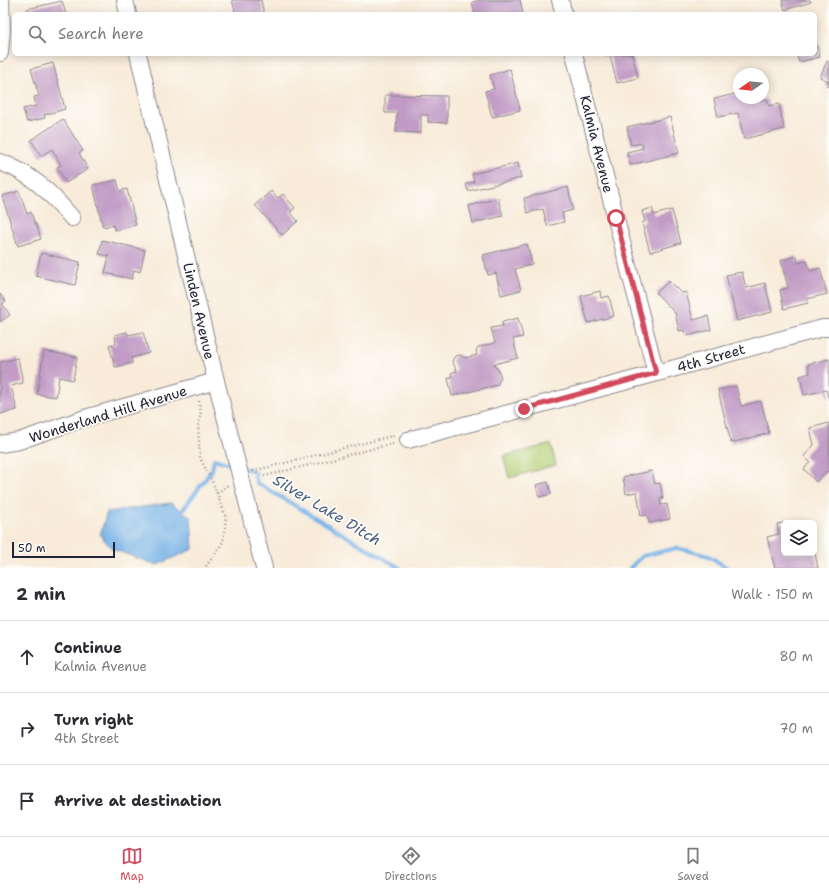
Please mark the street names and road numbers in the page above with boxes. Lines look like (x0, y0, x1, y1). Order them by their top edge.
street label: Kalmia Avenue (576, 93, 618, 195)
street label: Linden Avenue (179, 261, 219, 361)
street label: 4th Street (675, 340, 747, 376)
street label: Wonderland Hill Avenue (27, 381, 189, 447)

